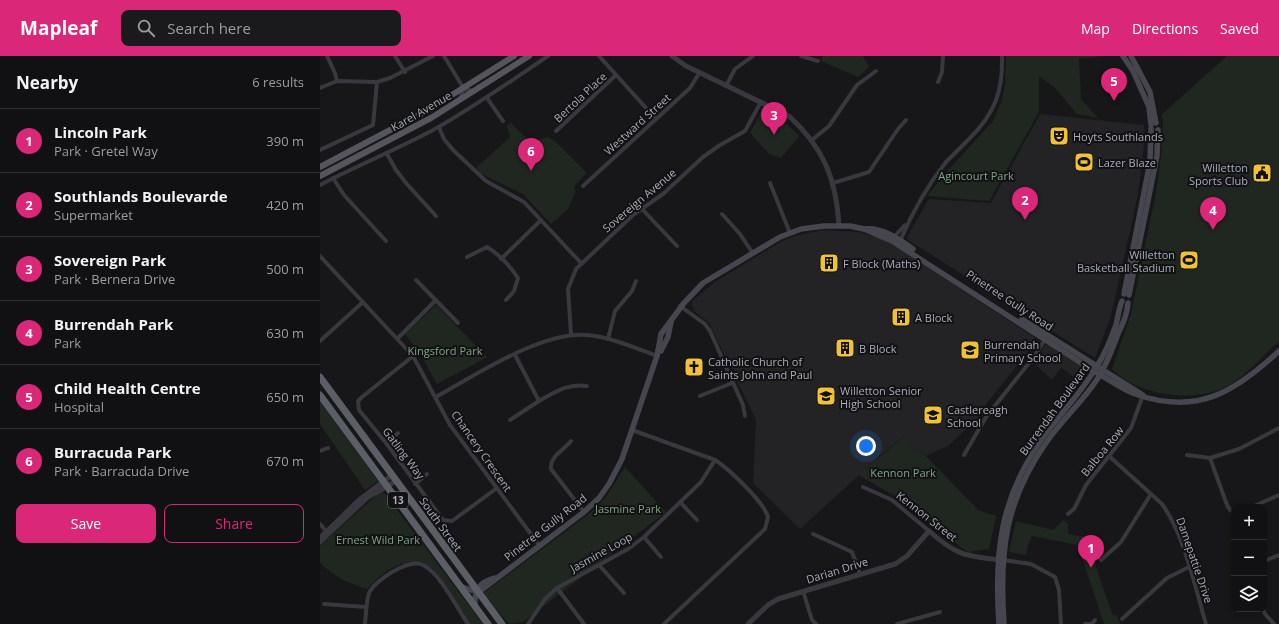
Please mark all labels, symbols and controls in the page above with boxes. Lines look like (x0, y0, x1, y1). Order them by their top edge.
search box (121, 10, 401, 46)
text: Mapleaf (20, 15, 97, 41)
icon: search (135, 17, 157, 39)
text: Search here (167, 18, 251, 38)
text: Map (1081, 19, 1110, 38)
text: Directions (1132, 19, 1198, 38)
text: Saved (1220, 19, 1259, 38)
pin: 5 (1101, 68, 1127, 101)
street label: Bertola Place (550, 69, 610, 125)
text: Nearby (16, 71, 78, 94)
text: 6 results (252, 73, 304, 91)
street label: Karel Avenue (388, 88, 454, 134)
street label: Westward Street (600, 90, 674, 158)
pin: 3 (761, 102, 787, 135)
text: Lincoln Park (54, 122, 147, 142)
theatre icon: Hoyts Southlands (1048, 125, 1070, 147)
place label: Hoyts Southlands (1073, 129, 1163, 144)
text: 1 (25, 132, 33, 150)
text: 390 m (266, 132, 304, 150)
pin: 6 (518, 138, 544, 171)
text: Park · Gretel Way (54, 142, 158, 160)
sports icon: Lazer Blaze (1073, 151, 1095, 173)
place label: Lazer Blaze (1098, 155, 1156, 170)
place label: Willetton Sports Club (1189, 160, 1248, 188)
public building icon: Willetton Sports Club (1251, 162, 1273, 184)
street label: Sovereign Avenue (599, 165, 679, 235)
park label: Agincourt Park (938, 168, 1014, 183)
text: Southlands Boulevarde (54, 186, 228, 206)
pin: 2 (1012, 187, 1038, 220)
text: 2 (25, 196, 33, 214)
text: 420 m (266, 196, 304, 214)
pin: 4 (1200, 197, 1226, 230)
text: Supermarket (54, 206, 133, 224)
place label: Willetton Basketball Stadium (1077, 247, 1175, 275)
sports icon: Willetton Basketball Stadium (1178, 249, 1200, 271)
text: Sovereign Park (54, 250, 166, 270)
building icon: F Block (Maths) (818, 252, 840, 274)
place label: F Block (Maths) (843, 256, 920, 271)
text: 3 (25, 260, 33, 278)
text: 500 m (266, 260, 304, 278)
street label: Pinetree Gully Road (964, 266, 1056, 334)
text: Park · Bernera Drive (54, 270, 175, 288)
building icon: A Block (890, 306, 912, 328)
place label: A Block (915, 310, 953, 325)
text: Burrendah Park (54, 314, 173, 334)
text: 4 (25, 324, 33, 342)
text: 630 m (266, 324, 304, 342)
text: Park (54, 334, 81, 352)
building icon: B Block (834, 337, 856, 359)
place label: Burrendah Primary School (984, 337, 1061, 365)
school or university icon: Burrendah Primary School (959, 339, 981, 361)
place label: B Block (859, 341, 897, 356)
park label: Kingsford Park (408, 343, 483, 358)
place label: Catholic Church of Saints John and Paul (708, 354, 812, 382)
church icon: Catholic Church of Saints John and Paul (683, 356, 705, 378)
street label: Burrendah Boulevard (1015, 360, 1093, 458)
text: Child Health Centre (54, 378, 201, 398)
place label: Willetton Senior High School (840, 383, 922, 411)
school or university icon: Willetton Senior High School (815, 385, 837, 407)
text: 5 (25, 388, 33, 406)
text: 650 m (266, 388, 304, 406)
text: Hospital (54, 398, 104, 416)
place label: Castlereagh School (947, 402, 1008, 430)
school or university icon: Castlereagh School (922, 404, 944, 426)
street label: Chancery Crescent (448, 407, 516, 495)
street label: Balboa Row (1077, 423, 1127, 479)
street label: Gatling Way (380, 424, 429, 482)
your location (856, 436, 876, 456)
text: Burracuda Park (54, 442, 171, 462)
text: 6 (25, 452, 33, 470)
text: 670 m (266, 452, 304, 470)
text: Park · Barracuda Drive (54, 462, 189, 480)
park label: Kennon Park (870, 465, 936, 480)
street label: Kennon Street (893, 488, 961, 545)
street label: Pinetree Gully Road (501, 490, 589, 564)
road number: 13 (388, 492, 408, 508)
street label: South Street (416, 494, 466, 554)
park label: Jasmine Park (594, 501, 661, 516)
button: Save (16, 504, 156, 543)
button: Share (164, 504, 304, 543)
map controls (1231, 504, 1267, 612)
button: + (1231, 504, 1267, 540)
street label: Damepattie Drive (1173, 515, 1217, 605)
street label: Jasmine Loop (566, 529, 635, 576)
park label: Ernest Wild Park (336, 532, 420, 547)
pin: 1 (1078, 535, 1104, 568)
button: − (1231, 540, 1267, 576)
street label: Darian Drive (804, 553, 870, 587)
button: layers (1231, 576, 1267, 612)

